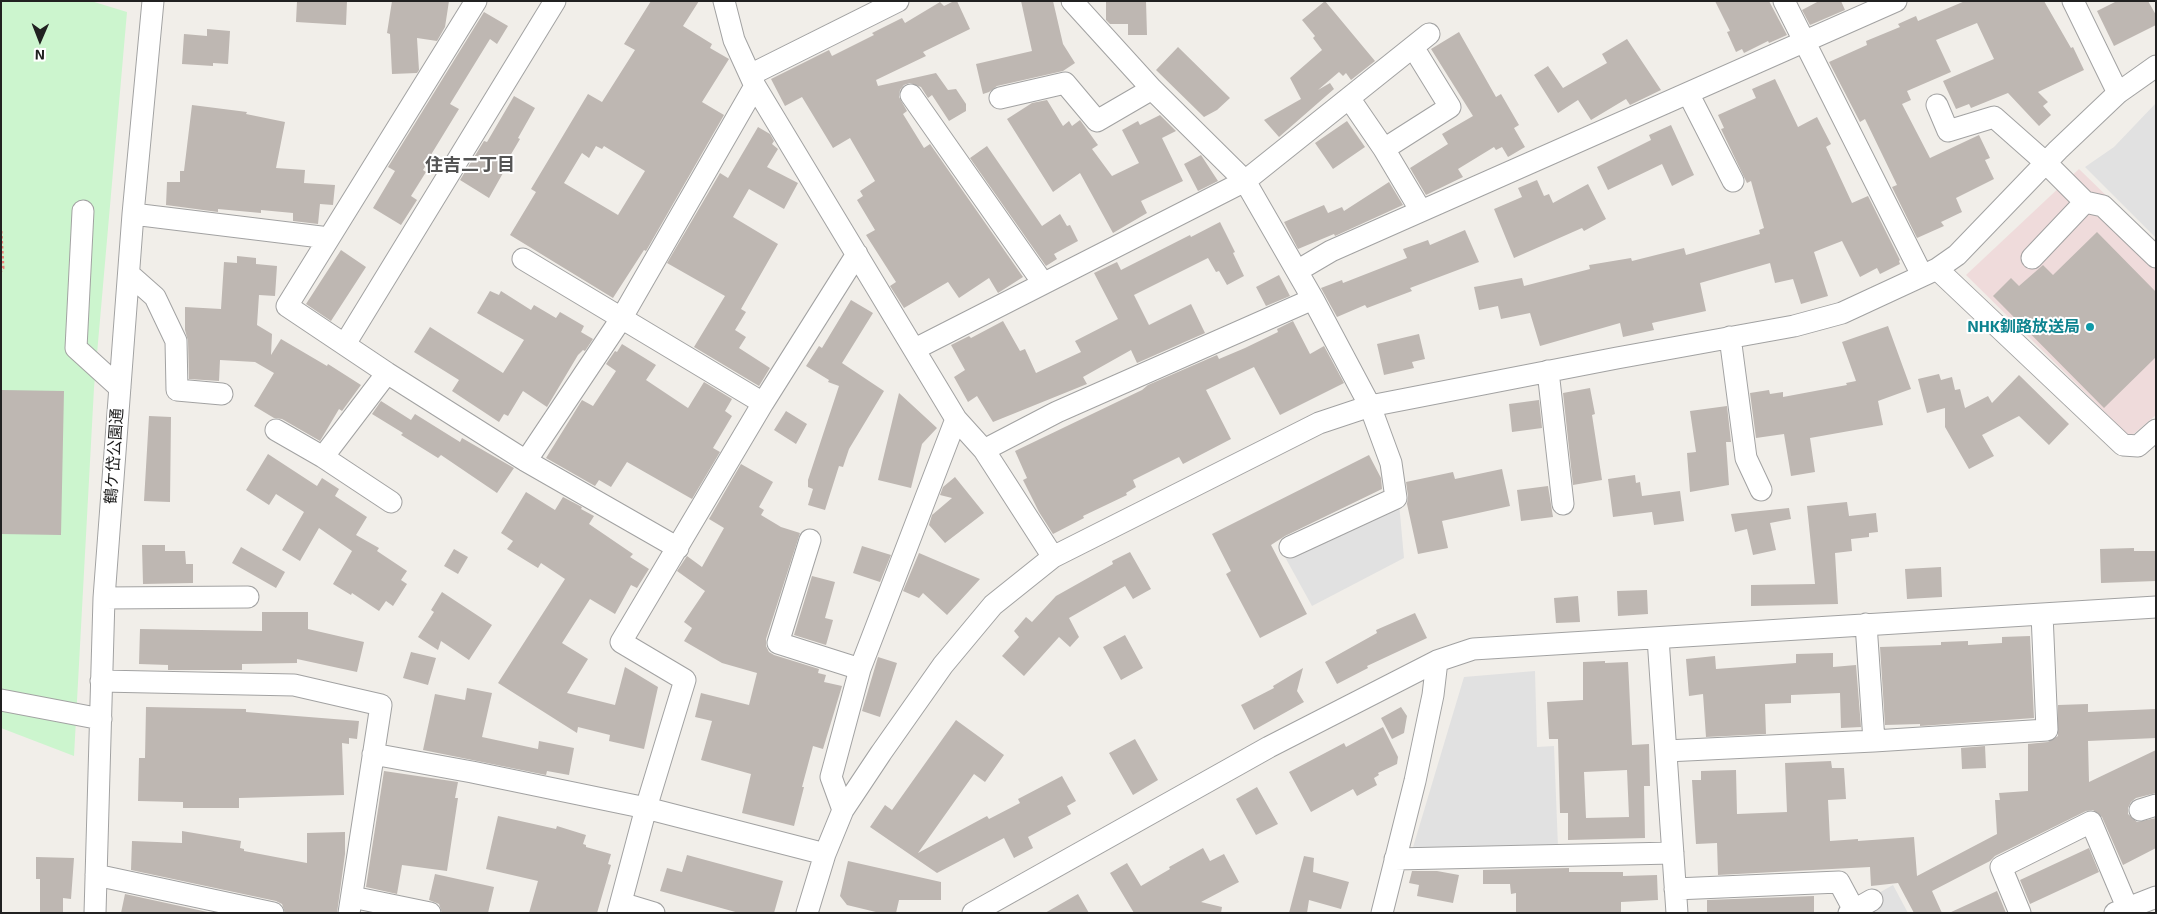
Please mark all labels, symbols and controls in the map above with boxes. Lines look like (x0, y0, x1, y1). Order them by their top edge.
north arrow (15, 15, 65, 65)
text: N (35, 47, 45, 64)
district label: 住吉二丁目 (425, 154, 515, 176)
place label: NHK釧路放送局 (1967, 317, 2080, 337)
marker: NHK釧路放送局 (2084, 321, 2096, 333)
street label: 鶴ケ岱公園通 (101, 407, 127, 505)

